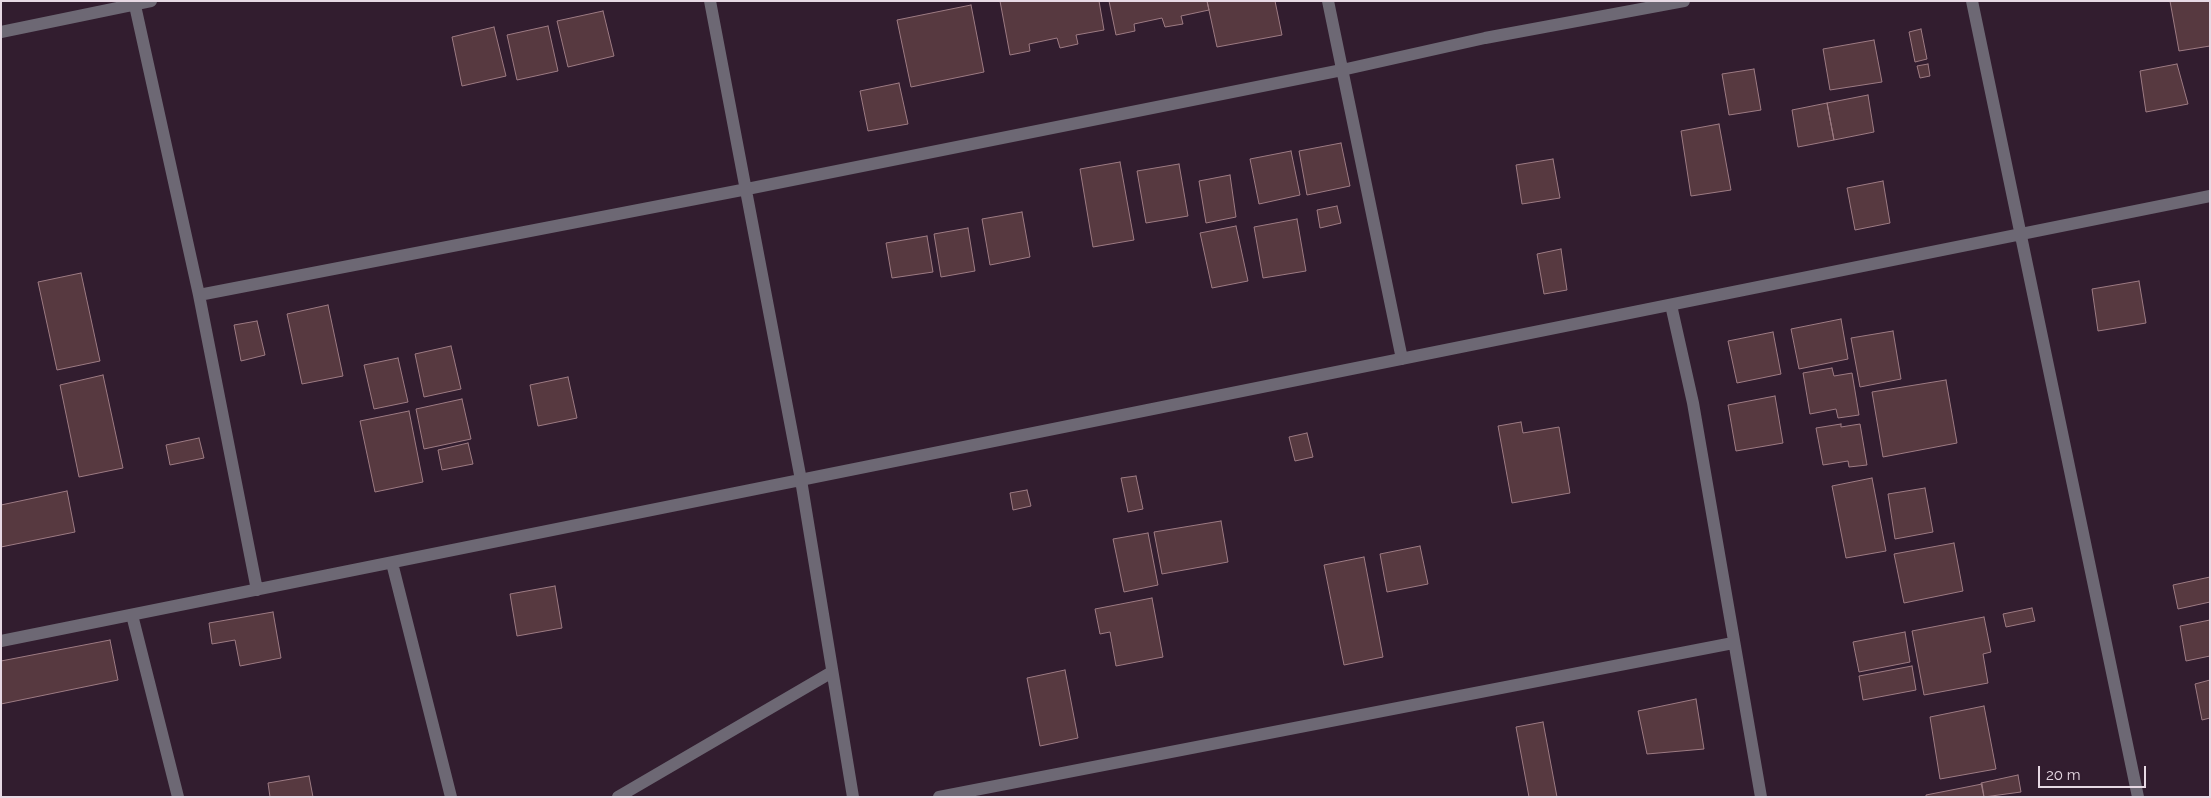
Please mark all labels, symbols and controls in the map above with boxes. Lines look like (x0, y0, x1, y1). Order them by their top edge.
scale bar (2041, 756, 2148, 788)
text: 20 m (2046, 766, 2081, 784)

